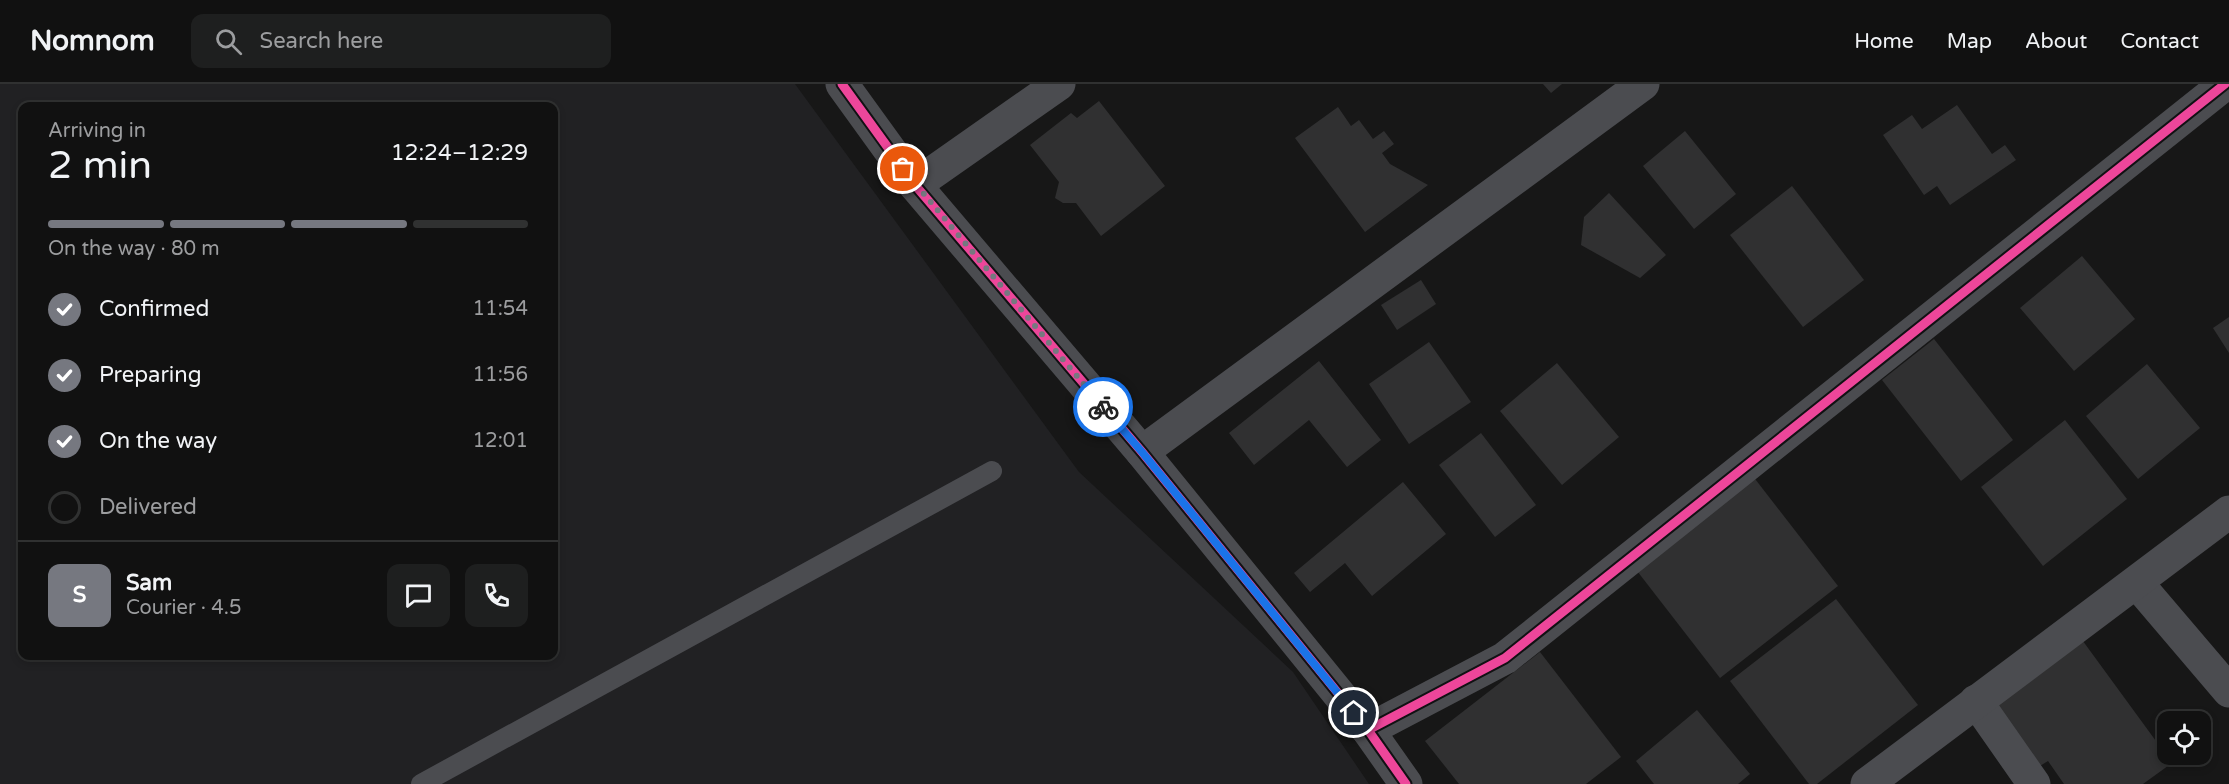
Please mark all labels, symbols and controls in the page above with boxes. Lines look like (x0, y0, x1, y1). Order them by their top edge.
search box (191, 14, 611, 68)
text: Nomnom (30, 24, 155, 58)
icon: search (212, 25, 245, 58)
text: Search here (260, 28, 383, 54)
text: Home (1854, 29, 1914, 54)
text: Map (1947, 29, 1992, 54)
text: About (2025, 29, 2087, 54)
text: Contact (2120, 29, 2199, 54)
text: Arriving in (48, 119, 146, 143)
text: 12:24–12:29 (391, 140, 528, 166)
text: 2 min (48, 142, 152, 189)
pin (877, 143, 928, 194)
icon: bag (886, 152, 919, 185)
text: On the way · 80 m (48, 237, 220, 261)
icon: check (48, 293, 81, 326)
text: Confirmed (99, 296, 209, 322)
text: 11:54 (473, 297, 528, 321)
icon: check (48, 359, 81, 392)
text: Preparing (99, 362, 202, 388)
text: 11:56 (473, 363, 528, 387)
courier (1073, 377, 1133, 437)
icon: bike (1087, 391, 1120, 424)
icon: check (48, 425, 81, 458)
text: On the way (99, 428, 217, 454)
text: 12:01 (473, 429, 528, 453)
text: Delivered (99, 494, 197, 520)
button: chat (387, 564, 450, 627)
button: phone (465, 564, 528, 627)
text: Sam (126, 570, 172, 596)
text: S (73, 582, 86, 608)
text: Courier · 4.5 (126, 596, 241, 620)
pin (1328, 687, 1379, 738)
icon: home (1337, 696, 1370, 729)
map controls (2157, 711, 2211, 765)
button: locate (2157, 711, 2211, 765)

